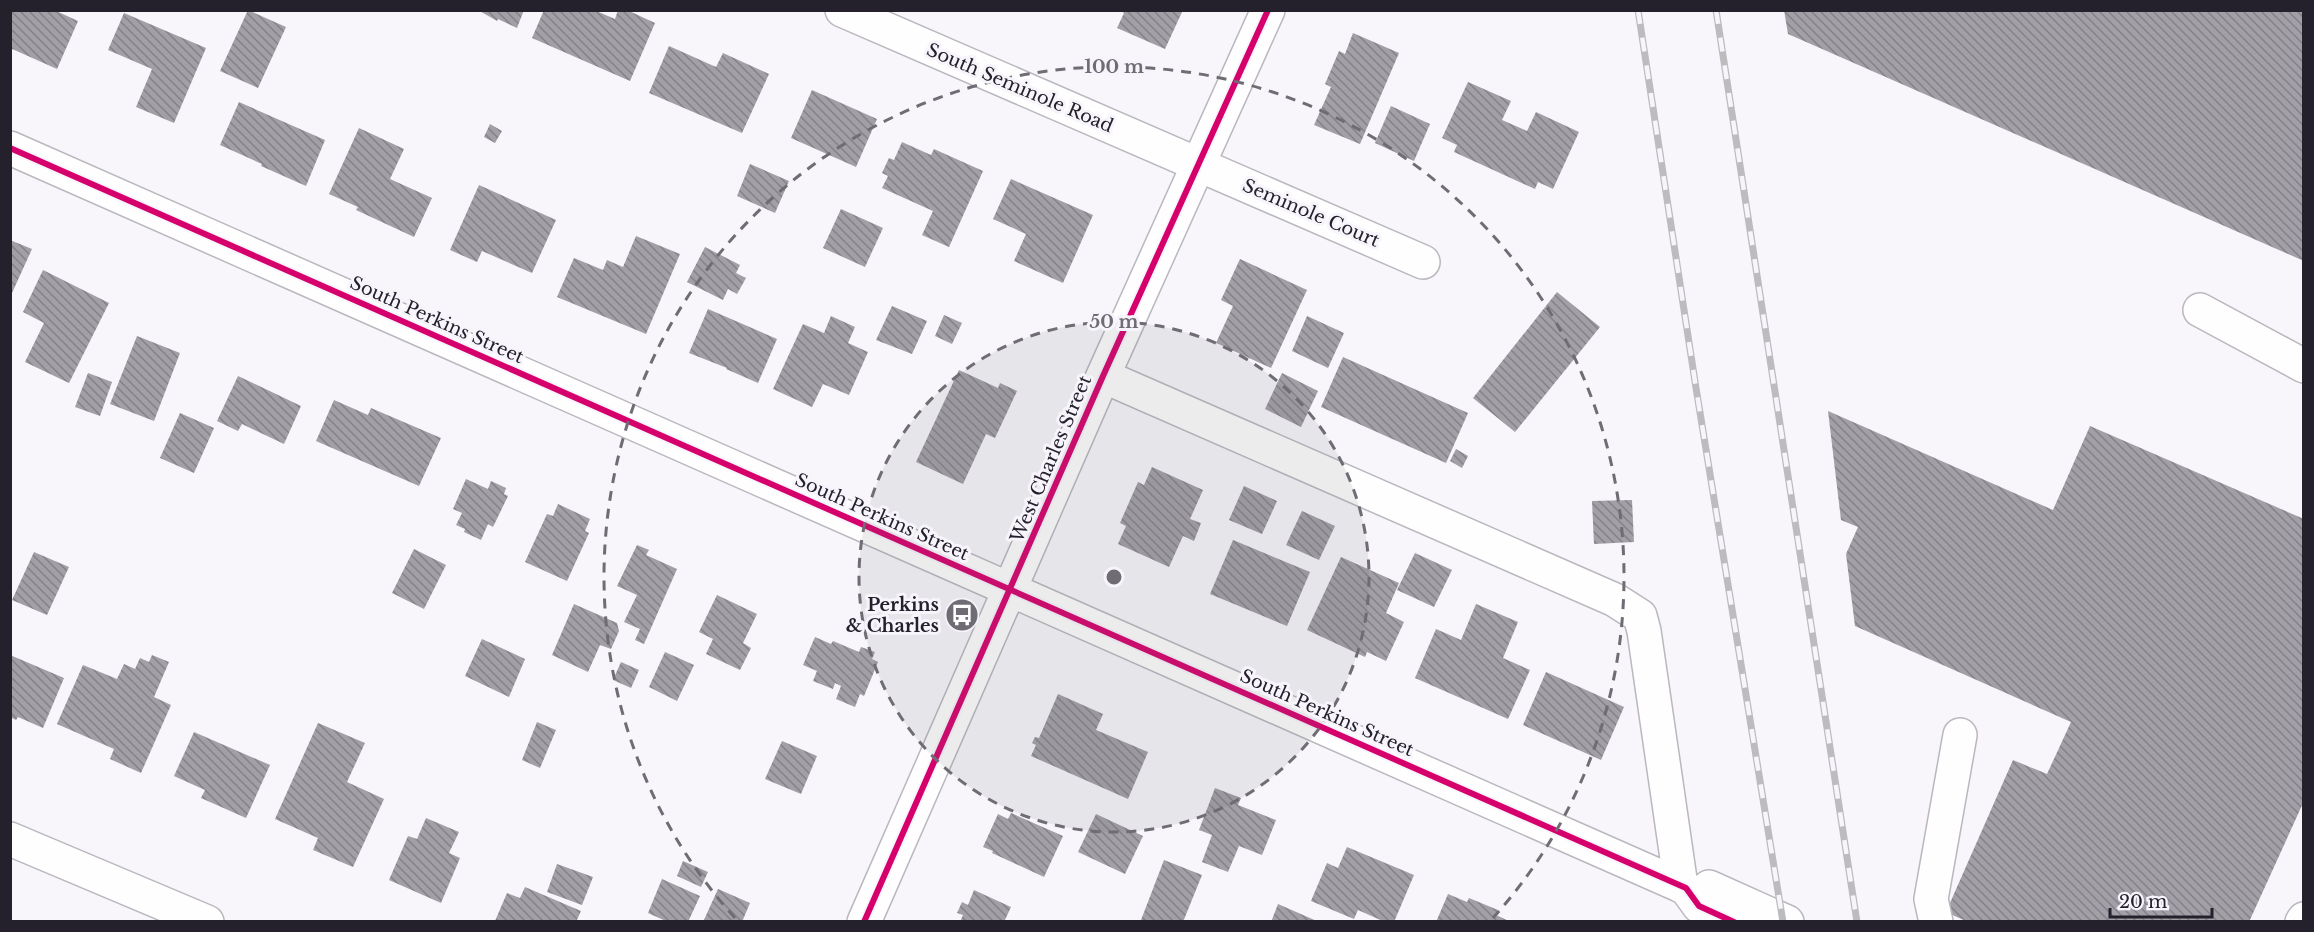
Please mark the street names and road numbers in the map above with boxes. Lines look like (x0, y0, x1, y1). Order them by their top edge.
street label: South Seminole Road (923, 39, 1117, 137)
street label: Seminole Court (1239, 174, 1383, 252)
street label: South Perkins Street (347, 272, 527, 368)
street label: West Charles Street (1005, 372, 1096, 547)
street label: South Perkins Street (792, 469, 972, 565)
street label: South Perkins Street (1237, 665, 1417, 761)

